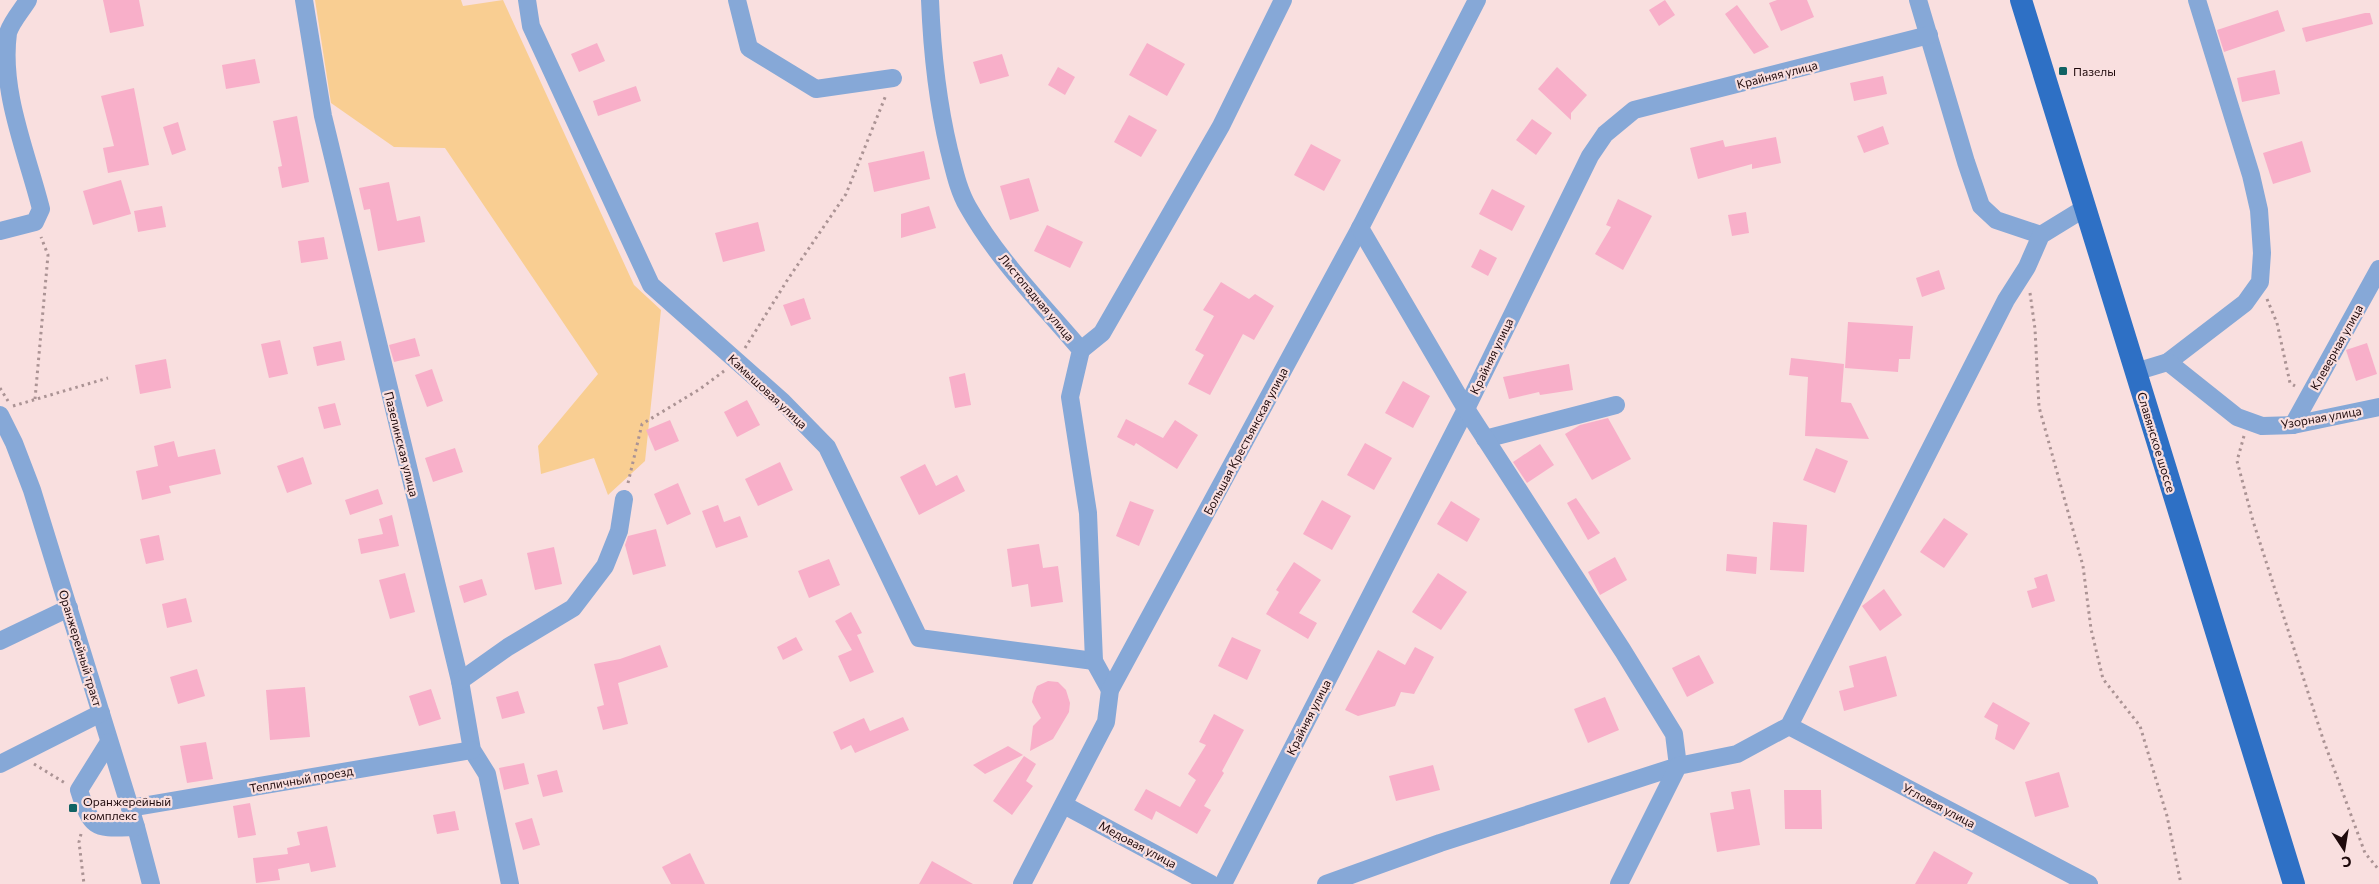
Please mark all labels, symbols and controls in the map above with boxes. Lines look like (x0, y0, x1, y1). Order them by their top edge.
street label: Крайняя улица (1735, 57, 1819, 91)
place label: Пазелы (2073, 64, 2116, 78)
marker: Пазелы (2057, 65, 2069, 77)
street label: Листопадная улица (997, 251, 1077, 343)
street label: Клеверная улица (2307, 302, 2365, 392)
street label: Крайняя улица (1467, 316, 1515, 396)
street label: Камышовая улица (726, 351, 810, 431)
street label: Большая Крестьянская улица (1200, 365, 1290, 517)
street label: Пазелинская улица (382, 390, 422, 498)
street label: Славянское шоссе (2135, 390, 2179, 494)
street label: Узорная улица (2280, 403, 2362, 431)
street label: Оранжерейный тракт (57, 588, 106, 708)
street label: Крайняя улица (1283, 677, 1333, 757)
street label: Тепличный проезд (248, 763, 354, 795)
street label: Угловая улица (1900, 780, 1978, 830)
place label: Оранжерейный комплекс (83, 794, 171, 822)
marker: Оранжерейный комплекс (67, 802, 79, 814)
street label: Медовая улица (1097, 818, 1179, 870)
north arrow (2319, 824, 2369, 874)
text: С (2340, 853, 2353, 872)

